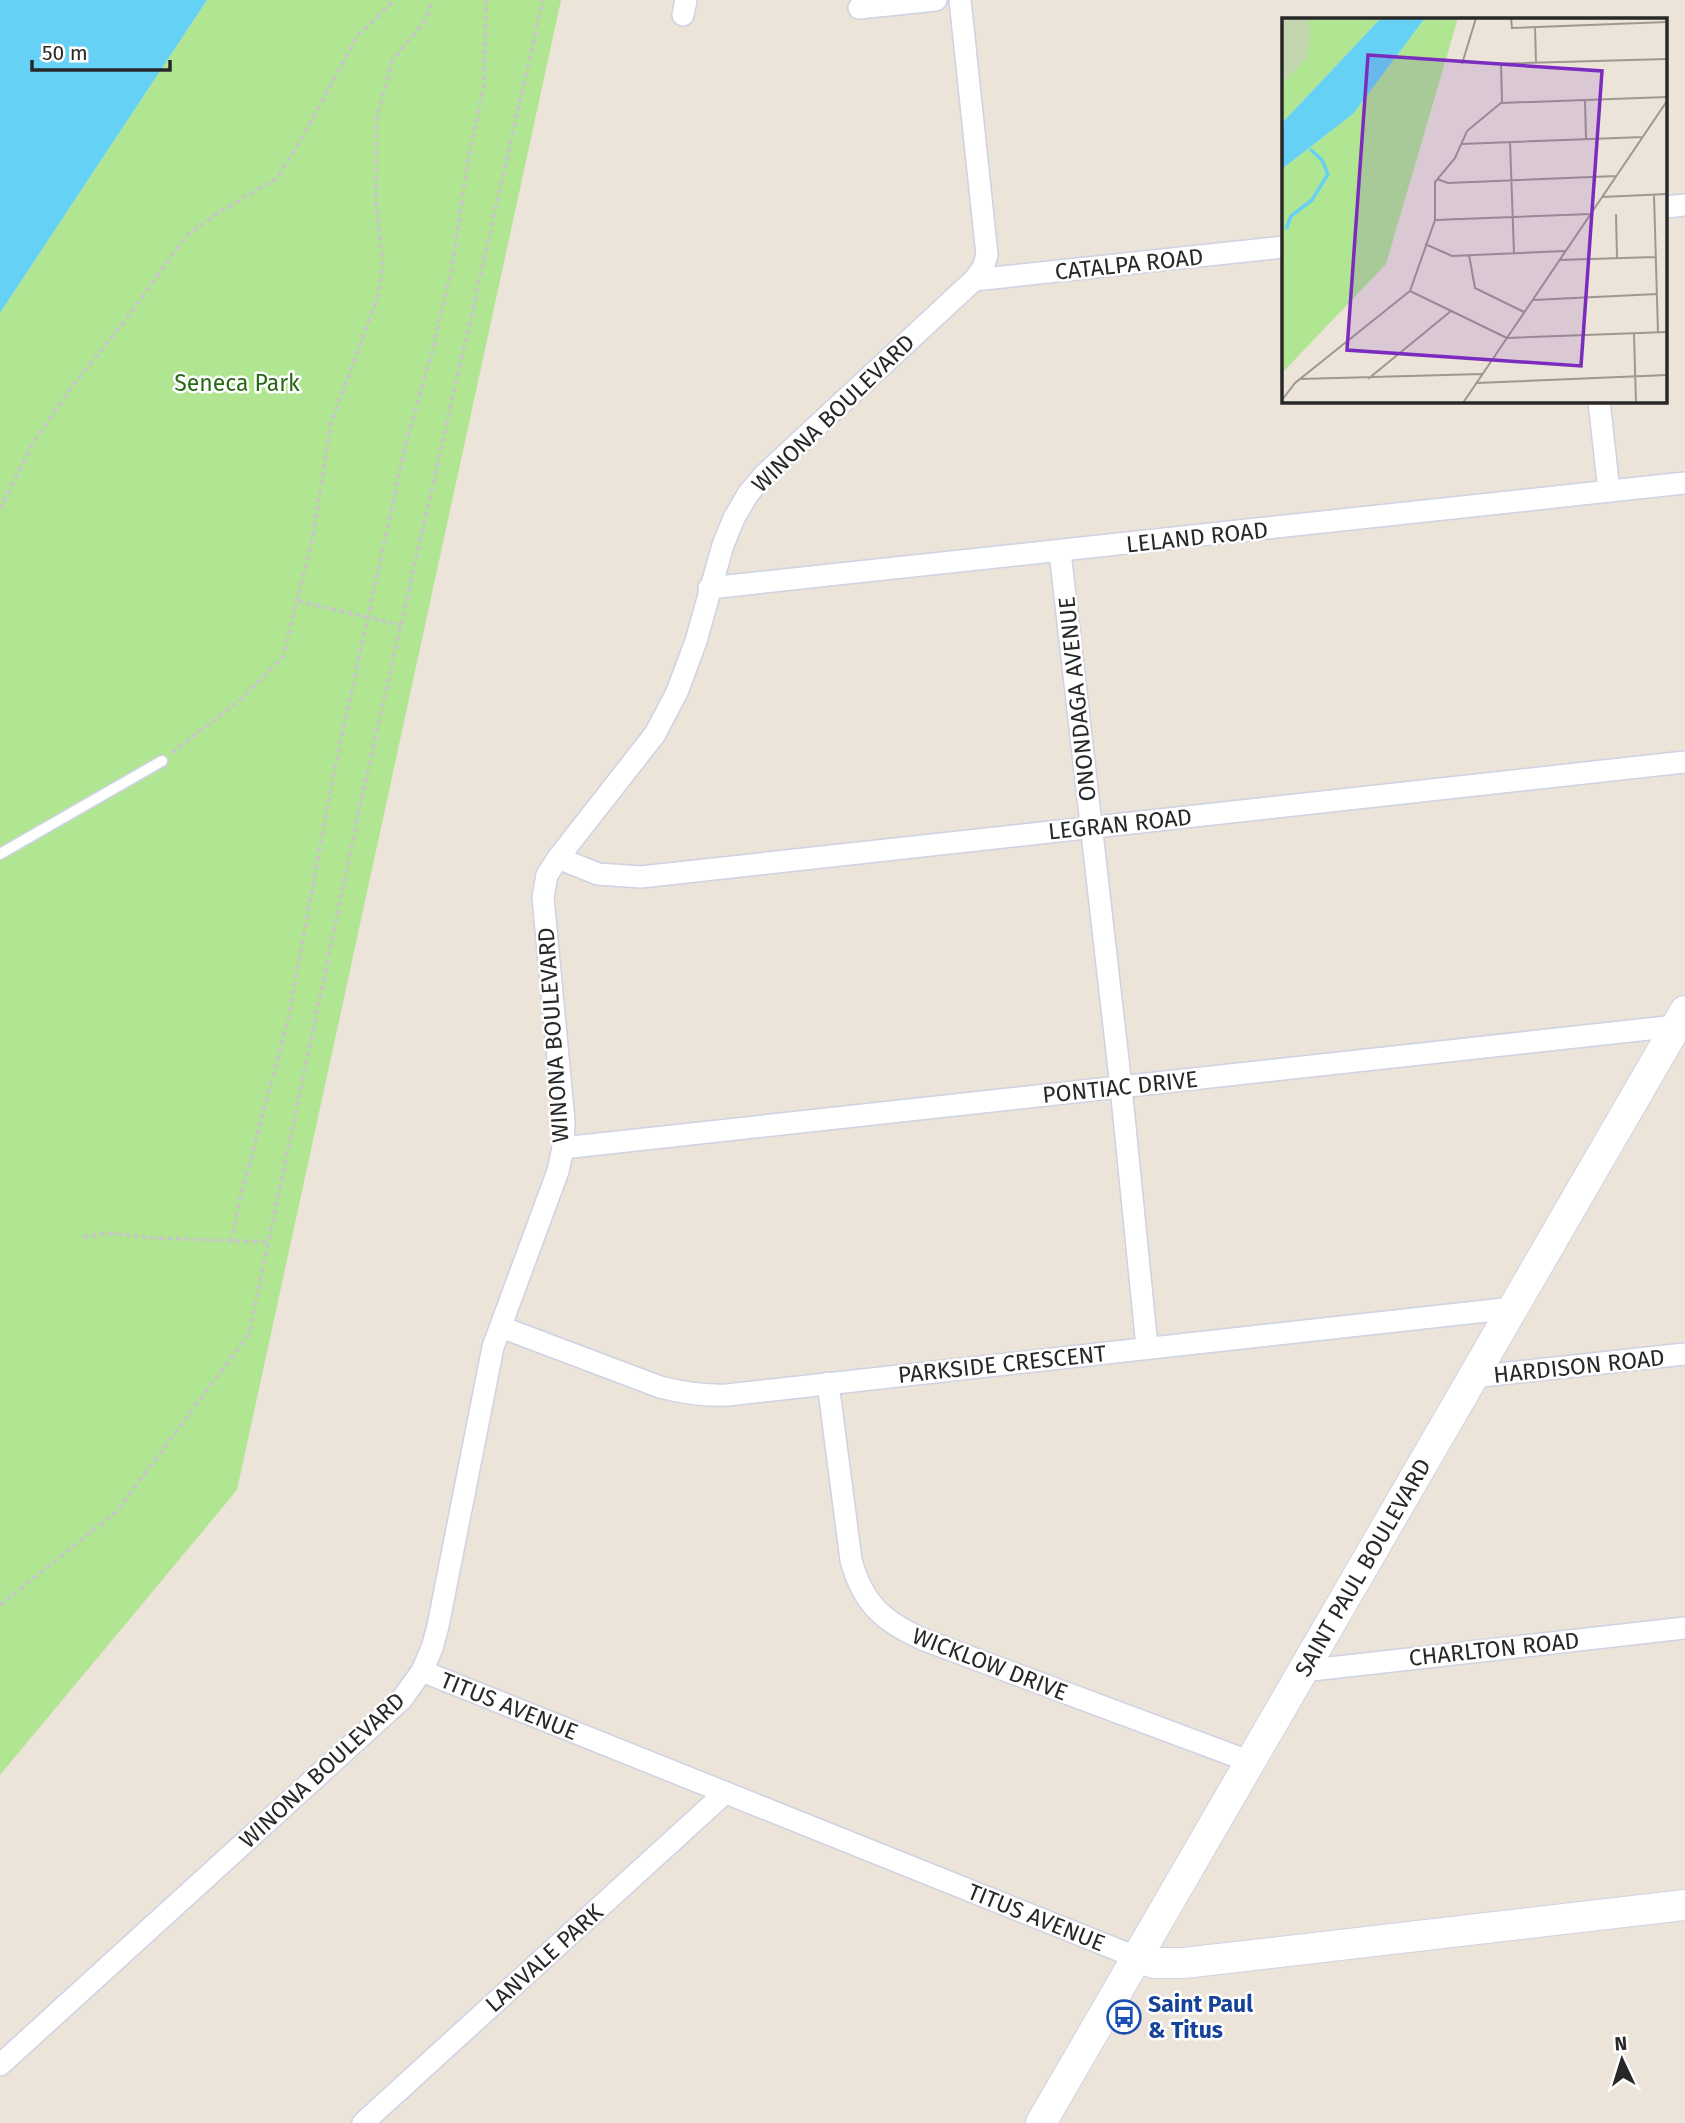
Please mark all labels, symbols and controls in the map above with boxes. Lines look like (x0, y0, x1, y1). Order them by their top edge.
inset map (1282, 18, 1668, 402)
scale bar (32, 28, 170, 72)
text: 50 m (42, 40, 88, 66)
street label: CATALPA ROAD (1053, 242, 1205, 286)
street label: WINONA BOULEVARD (746, 328, 920, 498)
park label: Seneca Park (174, 369, 300, 397)
street label: LELAND ROAD (1125, 516, 1269, 558)
street label: ONONDAGA AVENUE (1052, 595, 1102, 803)
street label: LEGRAN ROAD (1047, 803, 1193, 845)
street label: WINONA BOULEVARD (532, 926, 574, 1144)
street label: PONTIAC DRIVE (1041, 1065, 1199, 1109)
street label: PARKSIDE CRESCENT (897, 1339, 1108, 1389)
street label: HARDISON ROAD (1492, 1343, 1666, 1389)
street label: SAINT PAUL BOULEVARD (1289, 1453, 1437, 1681)
street label: WICKLOW DRIVE (908, 1621, 1072, 1707)
street label: CHARLTON ROAD (1407, 1626, 1581, 1672)
street label: TITUS AVENUE (436, 1666, 582, 1746)
street label: WINONA BOULEVARD (234, 1686, 410, 1854)
street label: TITUS AVENUE (964, 1877, 1109, 1957)
street label: LANVALE PARK (479, 1898, 609, 2018)
place label: Saint Paul & Titus (1148, 1990, 1253, 2044)
bus stop icon: Saint Paul & Titus (1105, 1998, 1143, 2036)
north arrow (1587, 2025, 1657, 2095)
text: N (1614, 2032, 1628, 2055)

